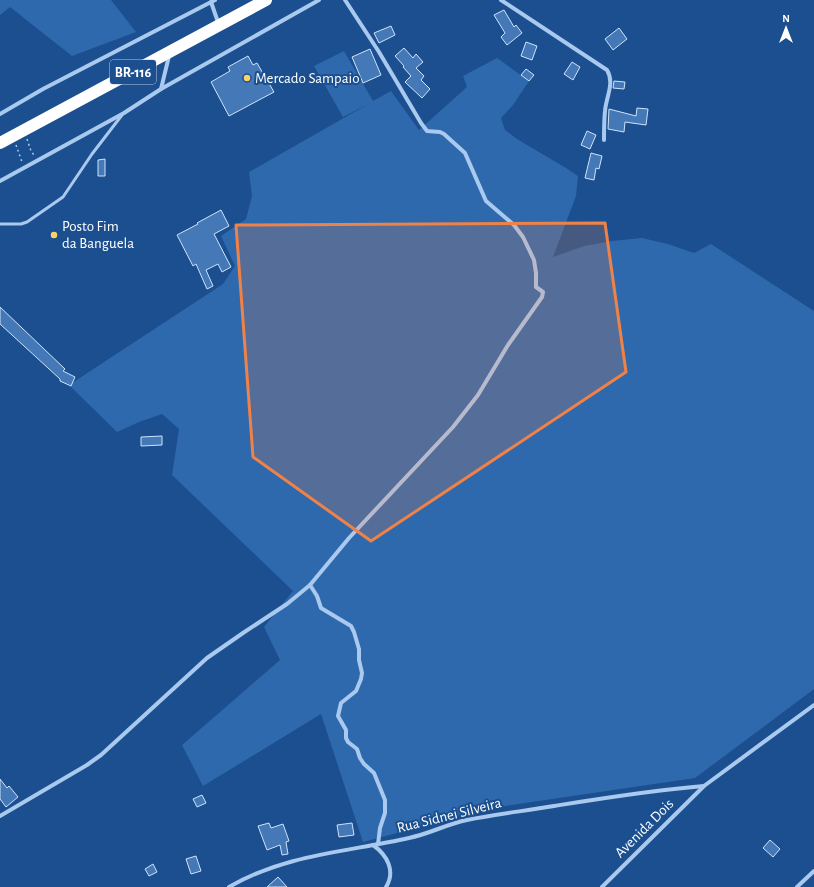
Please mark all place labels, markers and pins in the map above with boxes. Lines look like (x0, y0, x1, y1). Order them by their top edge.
place label: Mercado Sampaio (255, 71, 360, 86)
marker: Mercado Sampaio (242, 73, 252, 83)
place label: Posto Fim da Banguela (62, 219, 134, 251)
marker: Posto Fim da Banguela (49, 230, 59, 240)

